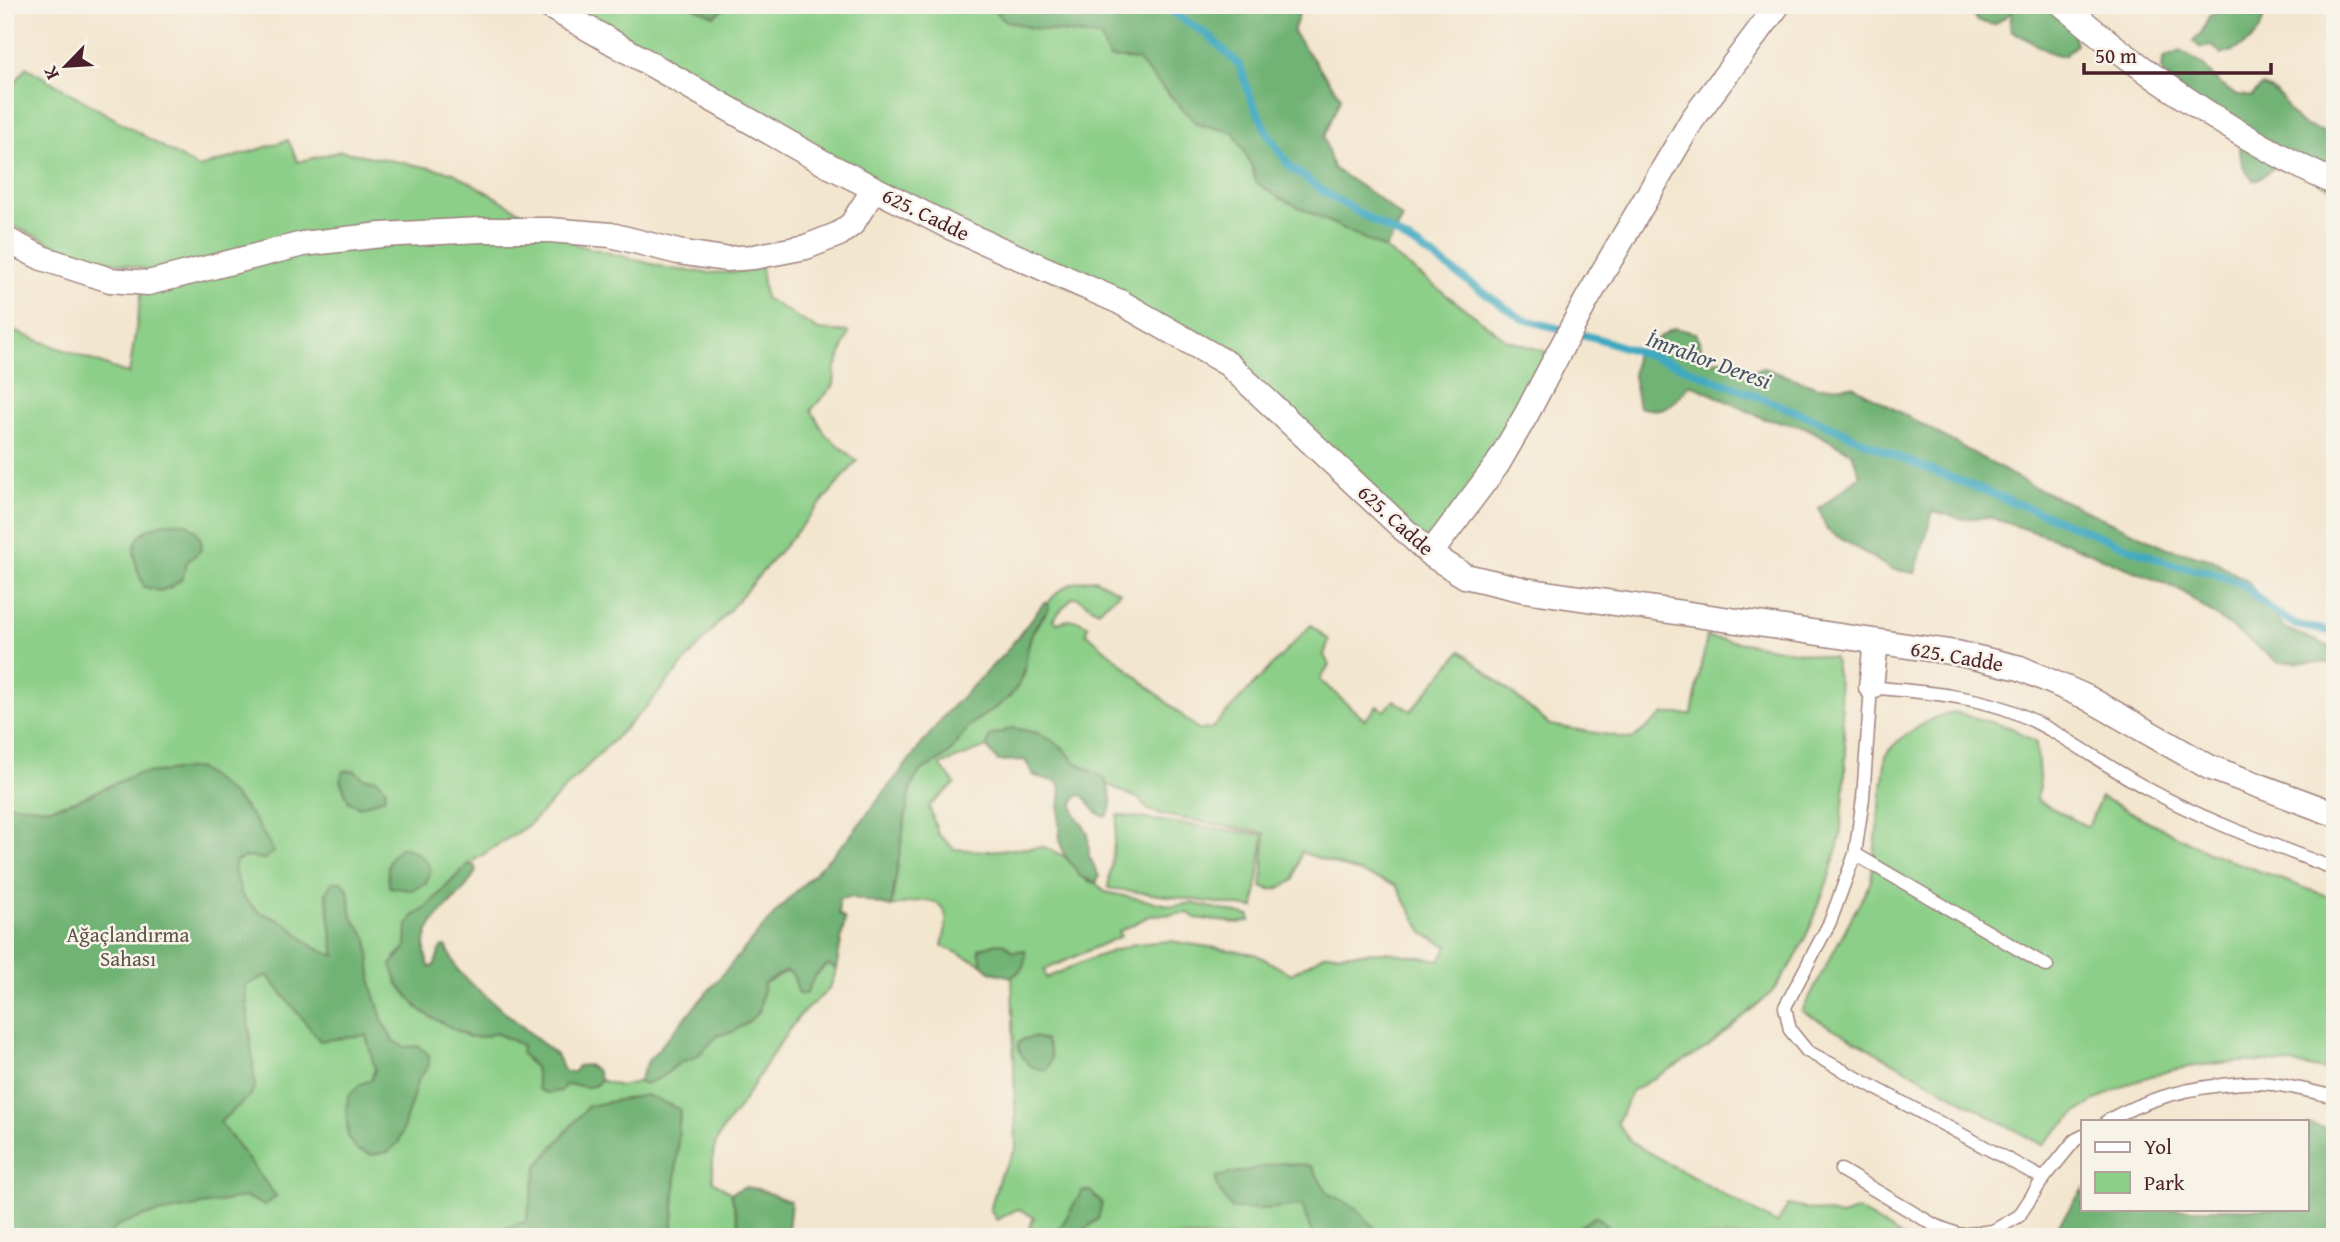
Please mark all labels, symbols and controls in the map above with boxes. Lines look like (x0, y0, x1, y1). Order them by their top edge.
north arrow (32, 32, 102, 102)
scale bar (2084, 32, 2272, 76)
text: 50 m (2095, 40, 2137, 71)
text: K (35, 62, 66, 85)
street label: 625. Cadde (877, 180, 975, 249)
water label: İmrahor Deresi (1642, 321, 1776, 397)
street label: 625. Cadde (1351, 477, 1441, 563)
street label: 625. Cadde (1908, 633, 2006, 679)
park label: Ağaçlandırma Sahası (67, 919, 190, 974)
legend (2081, 1120, 2308, 1210)
text: Yol (2144, 1131, 2172, 1162)
text: Park (2144, 1167, 2185, 1198)

